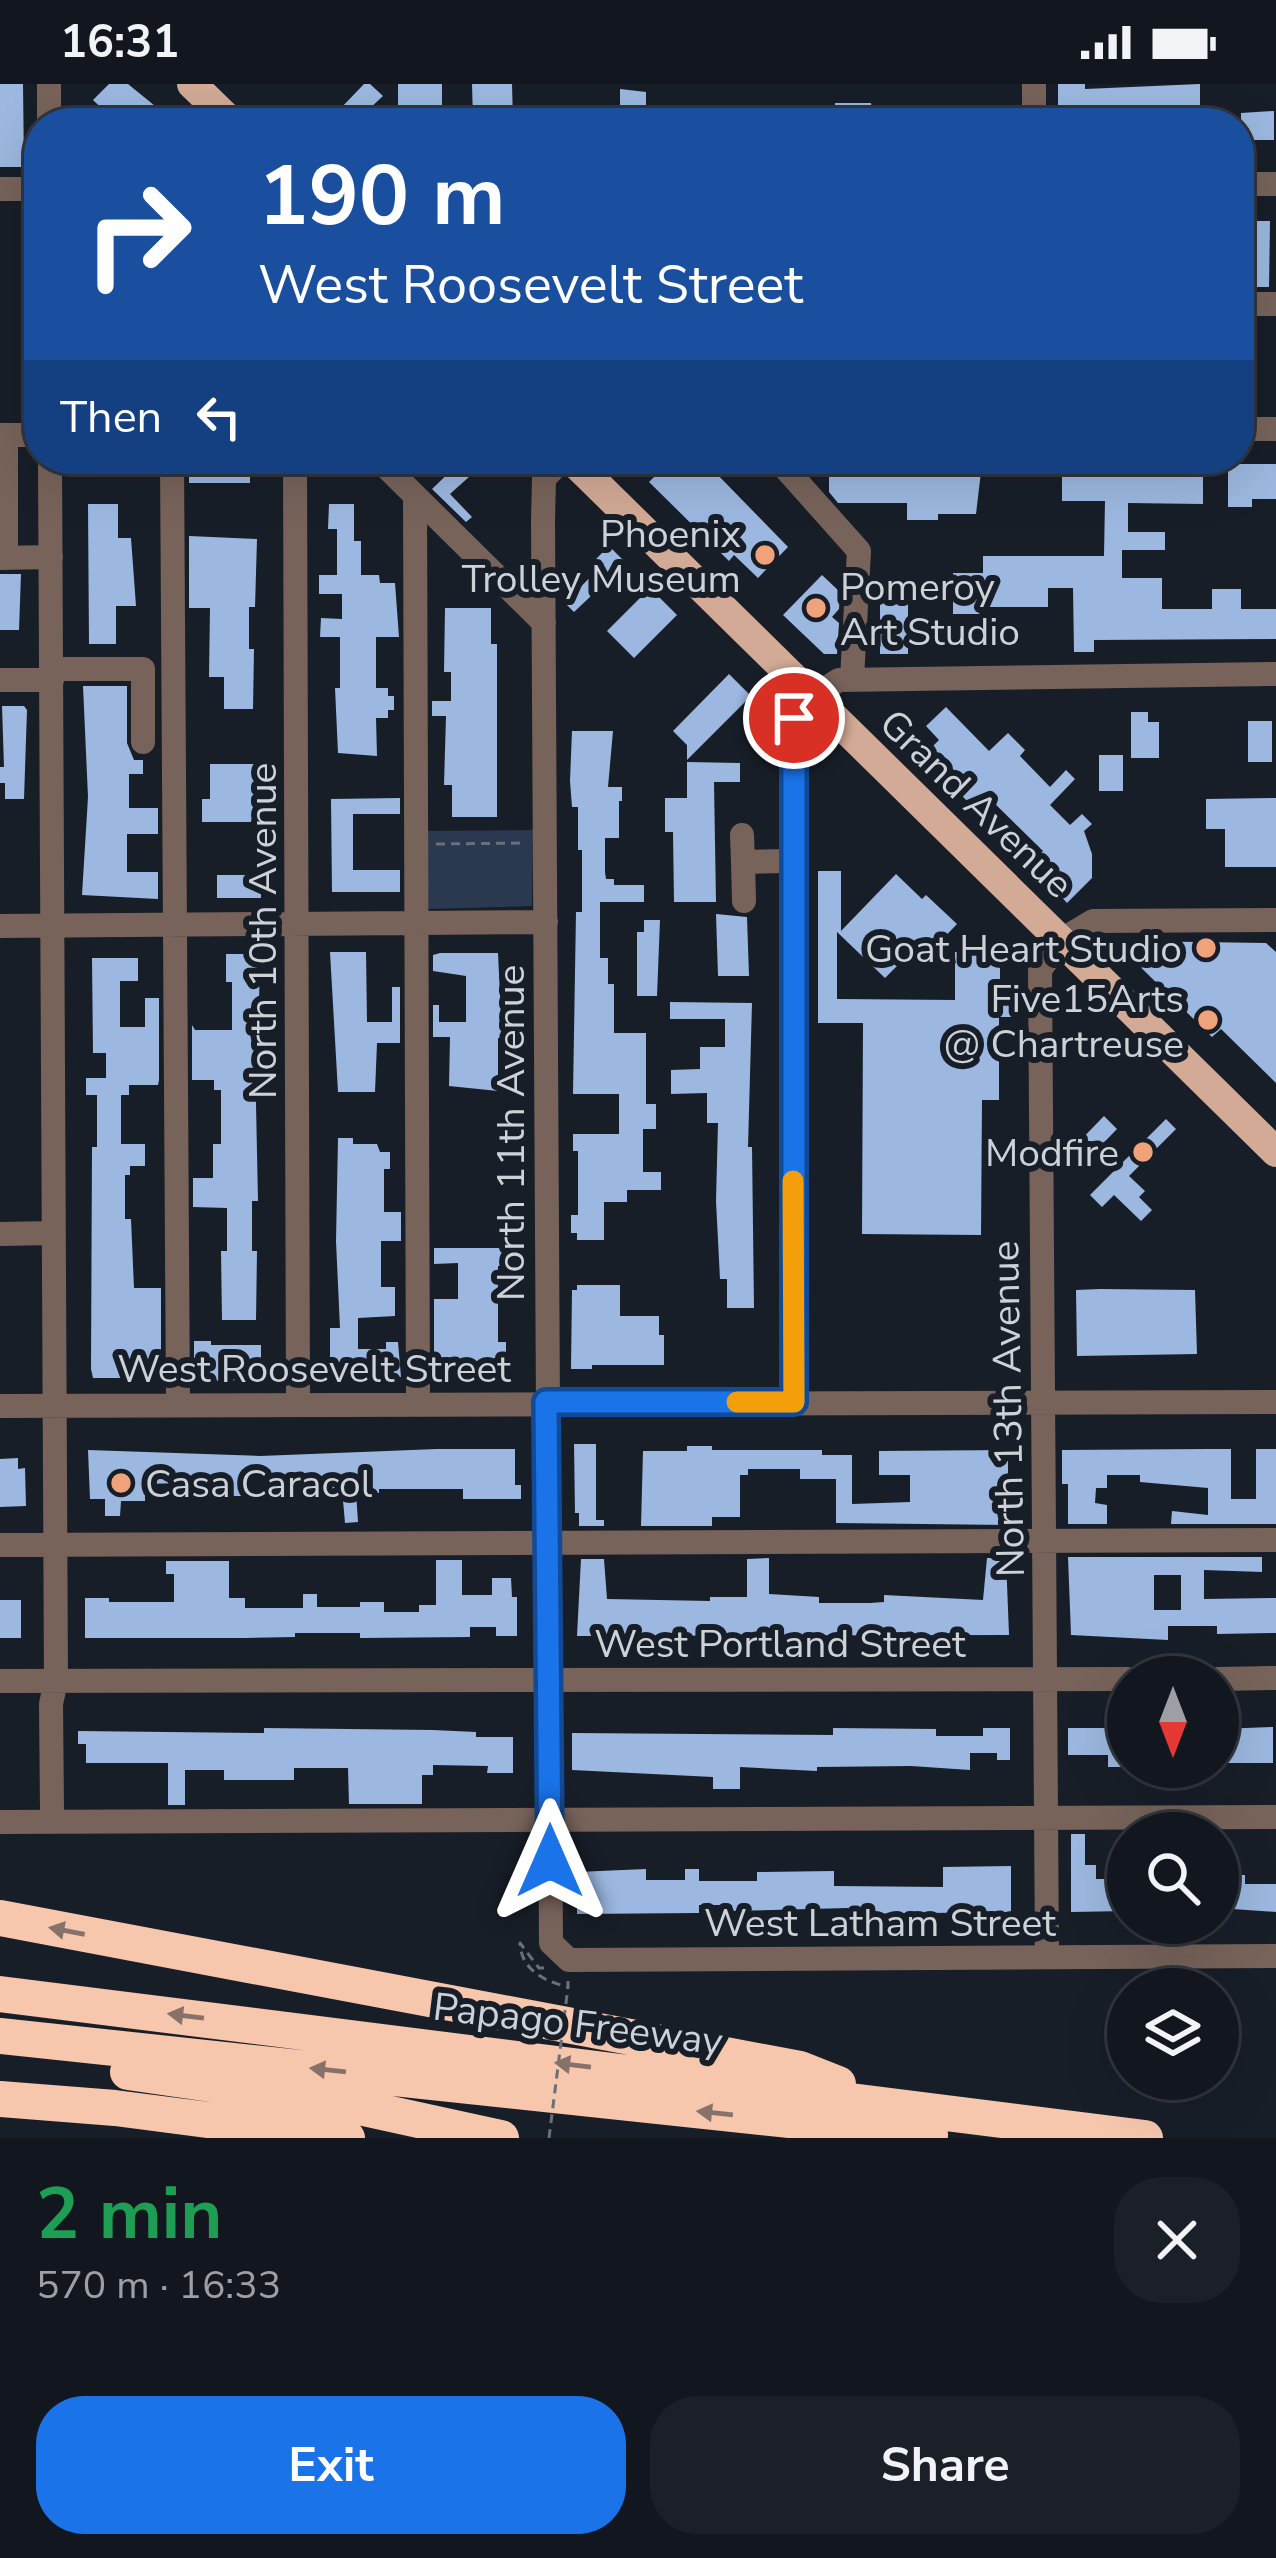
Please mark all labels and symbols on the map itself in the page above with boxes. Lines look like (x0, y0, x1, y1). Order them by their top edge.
place label: Phoenix Trolley Museum (462, 508, 741, 606)
marker: Phoenix Trolley Museum (752, 542, 778, 568)
place label: Pomeroy Art Studio (840, 561, 1020, 659)
marker: Pomeroy Art Studio (803, 595, 829, 621)
pin (743, 667, 845, 769)
street label: Grand Avenue (867, 698, 1084, 910)
street label: North 10th Avenue (237, 763, 290, 1099)
place label: Goat Heart Studio (865, 923, 1182, 976)
marker: Goat Heart Studio (1193, 935, 1219, 961)
street label: North 11th Avenue (485, 965, 538, 1301)
place label: Five15Arts @ Chartreuse (944, 973, 1184, 1071)
marker: Five15Arts @ Chartreuse (1195, 1007, 1221, 1033)
place label: Modfire (985, 1127, 1119, 1180)
marker: Modfire (1130, 1139, 1156, 1165)
street label: North 13th Avenue (979, 1240, 1038, 1578)
street label: West Roosevelt Street (117, 1343, 511, 1396)
place label: Casa Caracol (145, 1458, 373, 1511)
marker: Casa Caracol (108, 1470, 134, 1496)
street label: West Portland Street (594, 1618, 966, 1671)
north arrow (1107, 1656, 1239, 1788)
position arrow (487, 1798, 613, 1924)
street label: West Latham Street (704, 1897, 1056, 1950)
one-way arrow (47, 1921, 85, 1940)
street label: Papago Freeway (430, 1980, 726, 2069)
one-way arrow (167, 2006, 205, 2025)
one-way arrow (554, 2055, 591, 2074)
one-way arrow (309, 2061, 346, 2080)
one-way arrow (696, 2103, 733, 2122)

